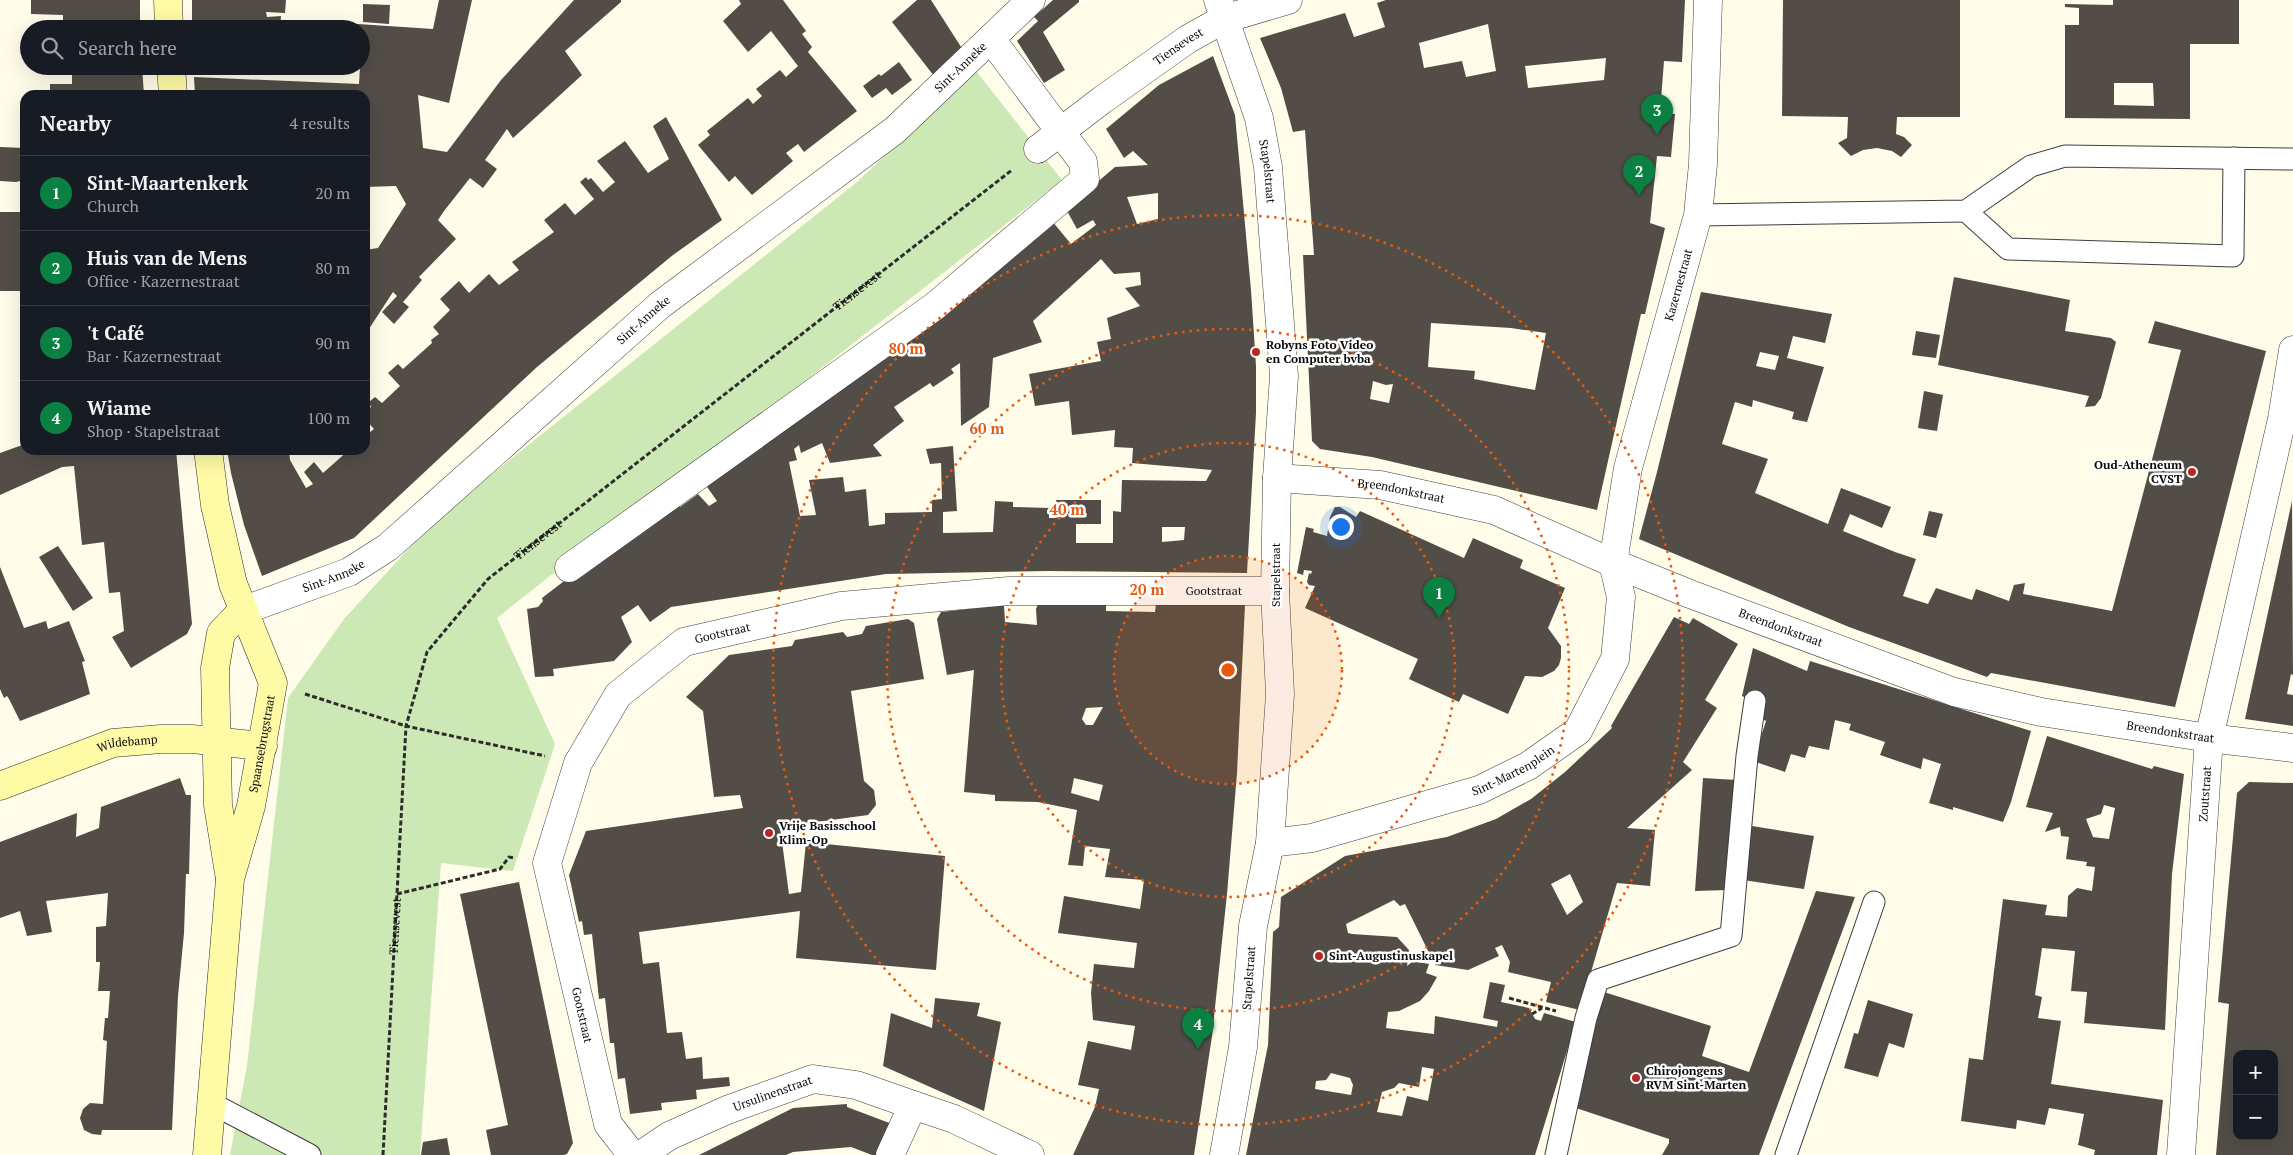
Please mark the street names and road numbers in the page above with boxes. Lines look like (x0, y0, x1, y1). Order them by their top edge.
street label: Tiensevest (1150, 24, 1206, 68)
street label: Sint-Anneke (931, 39, 989, 95)
street label: Stapelstraat (1256, 138, 1279, 204)
street label: Kazernestraat (1661, 246, 1695, 323)
street label: Tiensevest (830, 267, 884, 314)
street label: Sint-Anneke (613, 292, 673, 347)
street label: Breendonkstraat (1357, 475, 1447, 506)
street label: Tiensevest (511, 516, 565, 563)
street label: Stapelstraat (1268, 542, 1283, 607)
street label: Sint-Anneke (300, 556, 367, 595)
street label: Gootstraat (1185, 583, 1243, 598)
street label: Breendonkstraat (1737, 605, 1826, 650)
street label: Gootstraat (693, 619, 752, 646)
street label: Spaansebrugstraat (246, 693, 278, 794)
street label: Breendonkstraat (2125, 717, 2216, 746)
street label: Wildebamp (95, 731, 158, 755)
street label: Sint-Martenplein (1470, 742, 1557, 799)
street label: Zoutstraat (2195, 765, 2214, 822)
street label: Tiensevest (386, 897, 404, 955)
street label: Stapelstraat (1239, 945, 1258, 1011)
street label: Gootstraat (569, 986, 596, 1045)
street label: Ursulinenstraat (731, 1072, 815, 1114)

